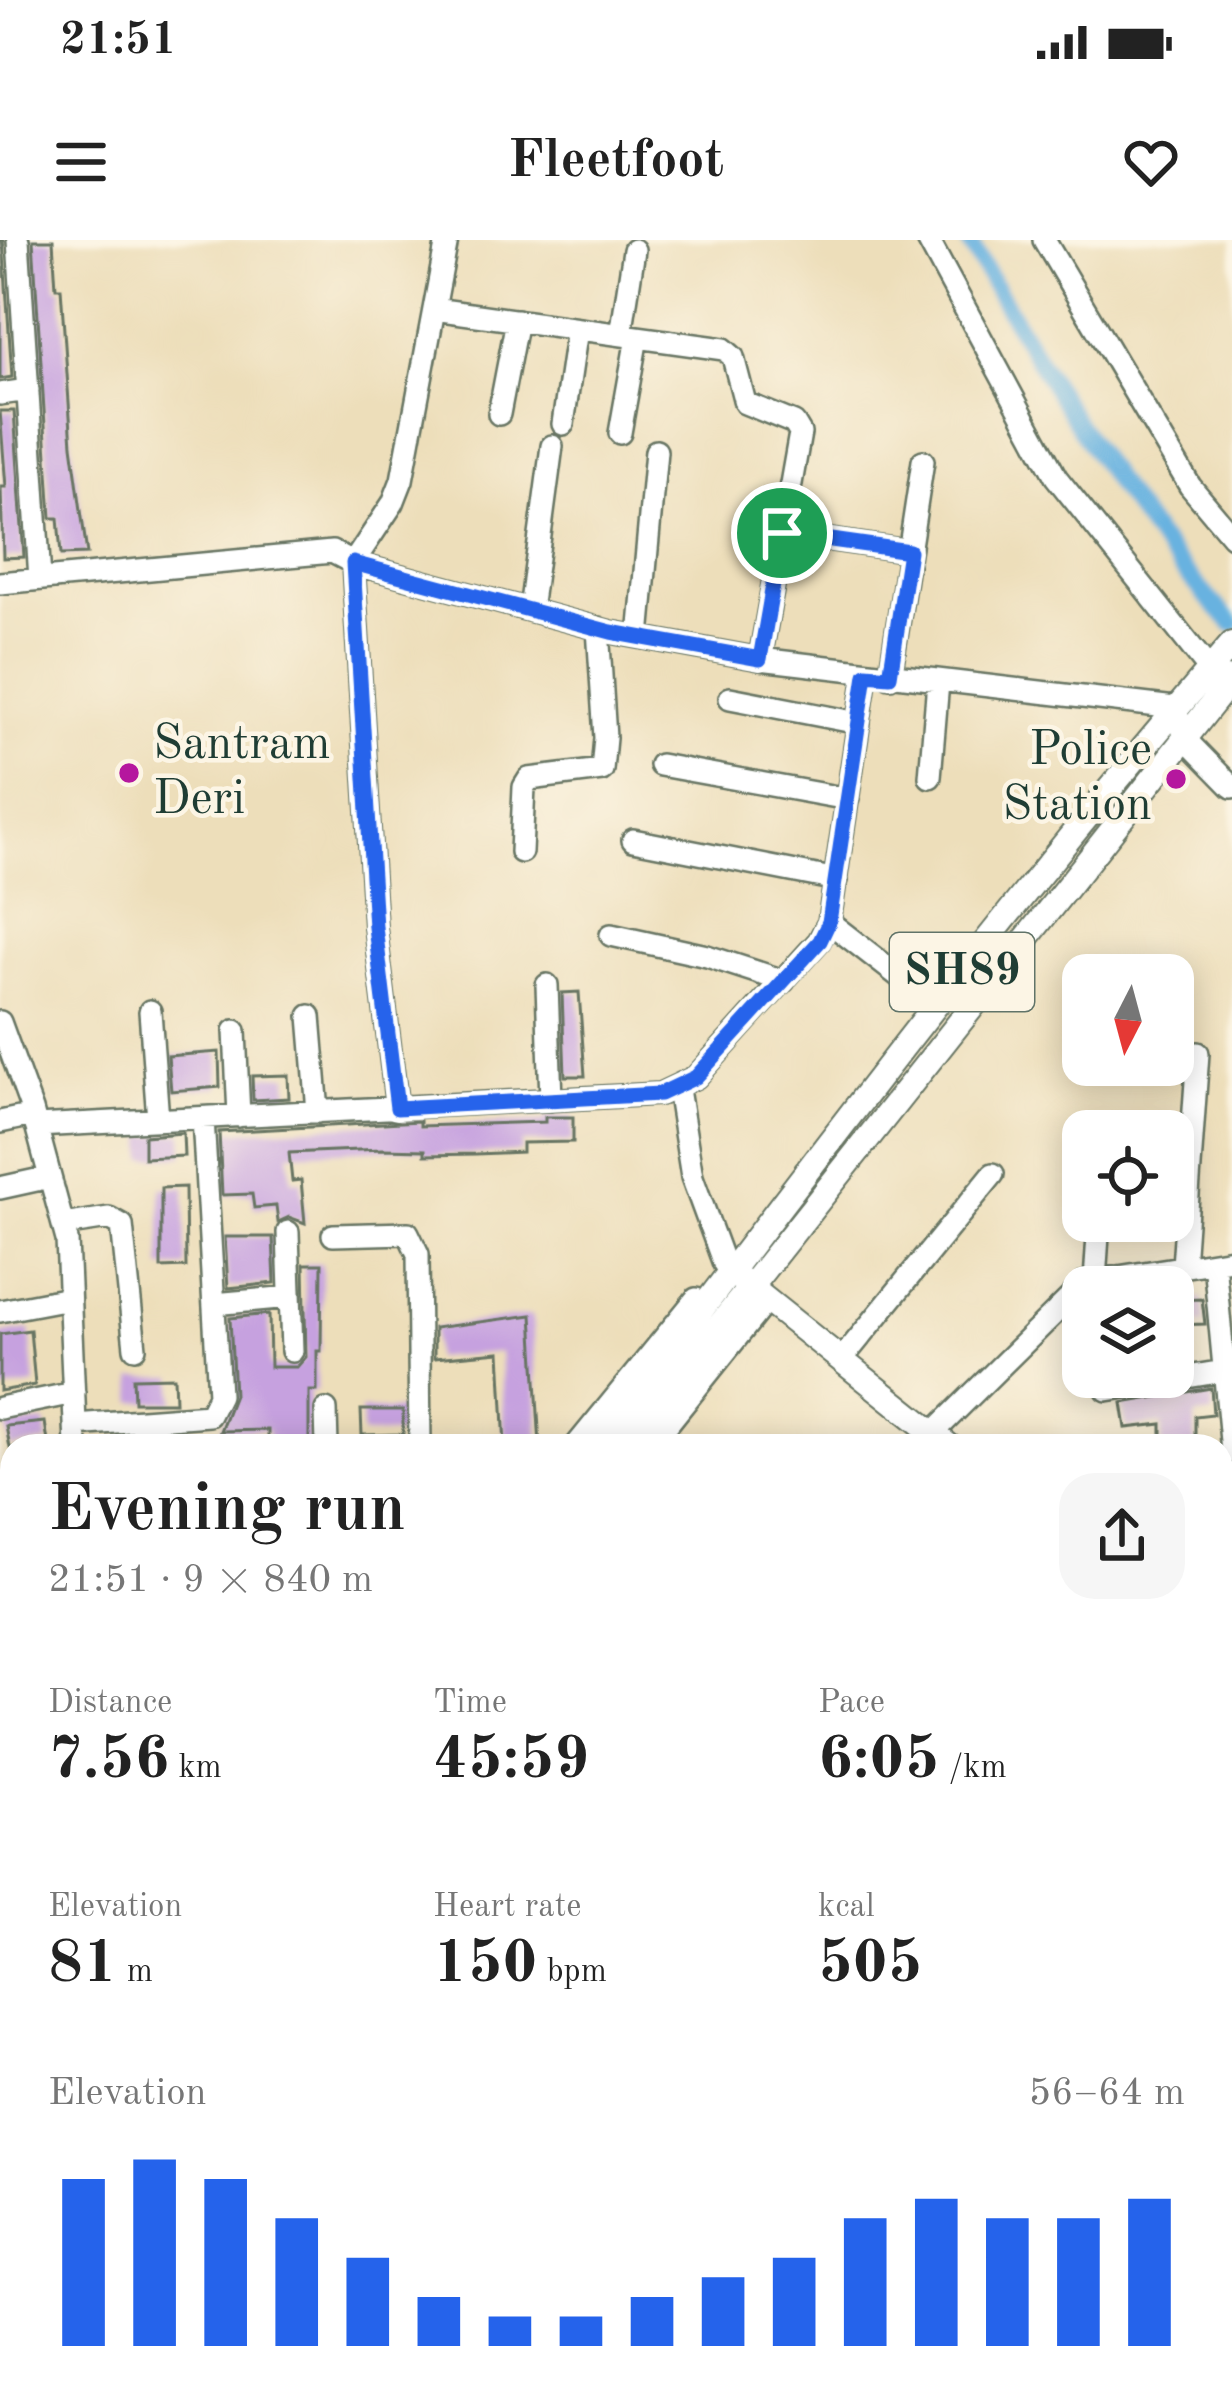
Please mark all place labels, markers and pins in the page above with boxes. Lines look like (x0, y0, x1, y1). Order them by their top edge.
pin (731, 482, 833, 584)
place label: Santram Deri (153, 721, 331, 824)
place label: Police Station (1002, 727, 1152, 830)
marker: Santram Deri (116, 760, 142, 786)
marker: Police Station (1163, 766, 1189, 792)

